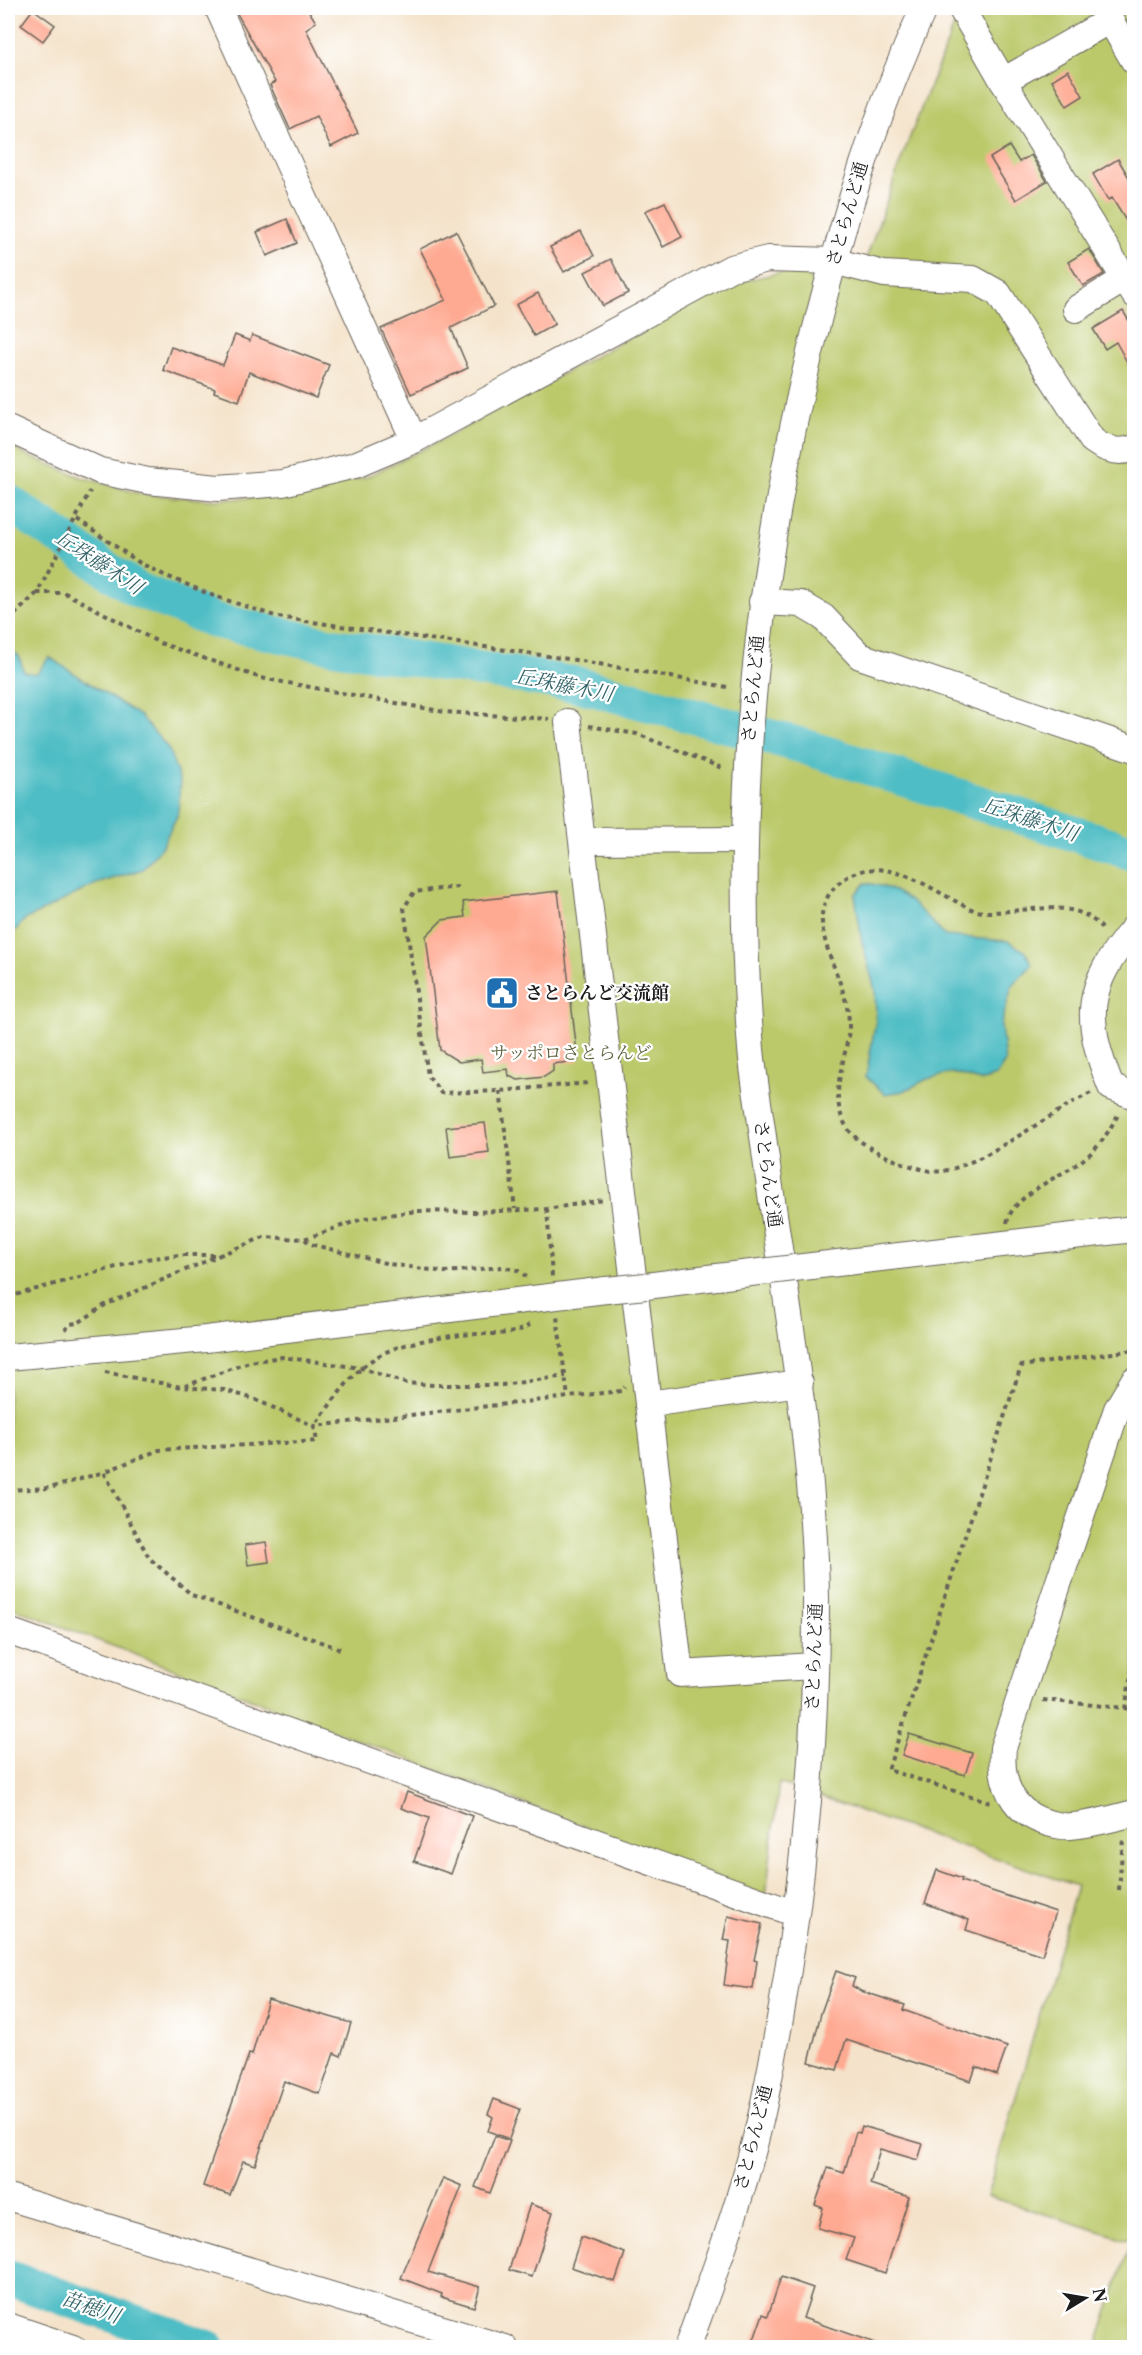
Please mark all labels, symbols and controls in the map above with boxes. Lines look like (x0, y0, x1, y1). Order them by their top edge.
street label: さとらんど通 (822, 159, 872, 269)
water label: 丘珠藤木川 (51, 525, 149, 600)
street label: さとらんど通 (737, 634, 769, 744)
water label: 丘珠藤木川 (513, 664, 617, 707)
water label: 丘珠藤木川 (979, 792, 1083, 846)
public building icon: さとらんど交流館 (484, 975, 520, 1011)
place label: さとらんど交流館 (525, 982, 669, 1004)
park label: サッポロさとらんど (490, 1042, 652, 1064)
street label: さとらんど通 (750, 1119, 786, 1229)
street label: さとらんど通 (801, 1603, 827, 1711)
street label: さとらんど通 (729, 2083, 777, 2193)
north arrow (1055, 2268, 1115, 2328)
water label: 苗穂川 (59, 2286, 125, 2329)
text: N (1089, 2286, 1111, 2304)

